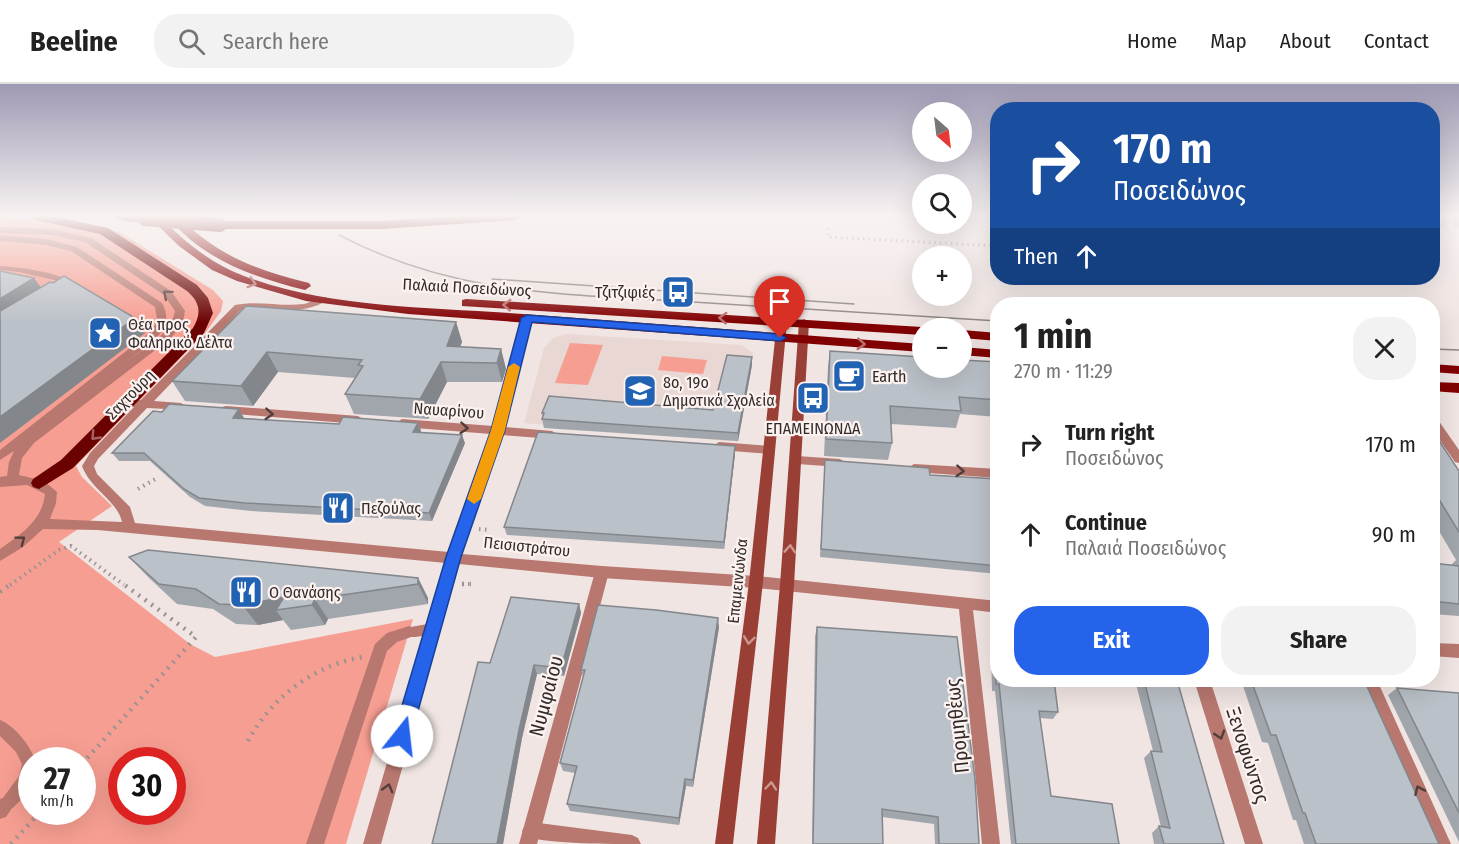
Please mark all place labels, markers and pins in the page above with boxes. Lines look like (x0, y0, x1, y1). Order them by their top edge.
bus stop icon: Τζιτζιφιές (660, 274, 696, 310)
pin (754, 276, 805, 338)
place label: Τζιτζιφιές (595, 283, 655, 302)
place icon: Θέα προς Φαληρικό Δέλτα (87, 315, 123, 351)
place label: Θέα προς Φαληρικό Δέλτα (128, 315, 233, 352)
cafe icon: Earth (831, 358, 867, 394)
place label: Earth (872, 367, 906, 386)
school or university icon: 8ο, 19ο Δημοτικά Σχολεία (622, 373, 658, 409)
place label: 8ο, 19ο Δημοτικά Σχολεία (663, 373, 775, 410)
bus stop icon: ΕΠΑΜΕΙΝΩΝΔΑ (795, 380, 831, 416)
place label: ΕΠΑΜΕΙΝΩΝΔΑ (766, 419, 861, 438)
restaurant icon: Πεζούλας (320, 490, 356, 526)
place label: Πεζούλας (361, 499, 421, 518)
restaurant icon: Ο Θανάσης (228, 574, 264, 610)
place label: Ο Θανάσης (269, 583, 341, 602)

